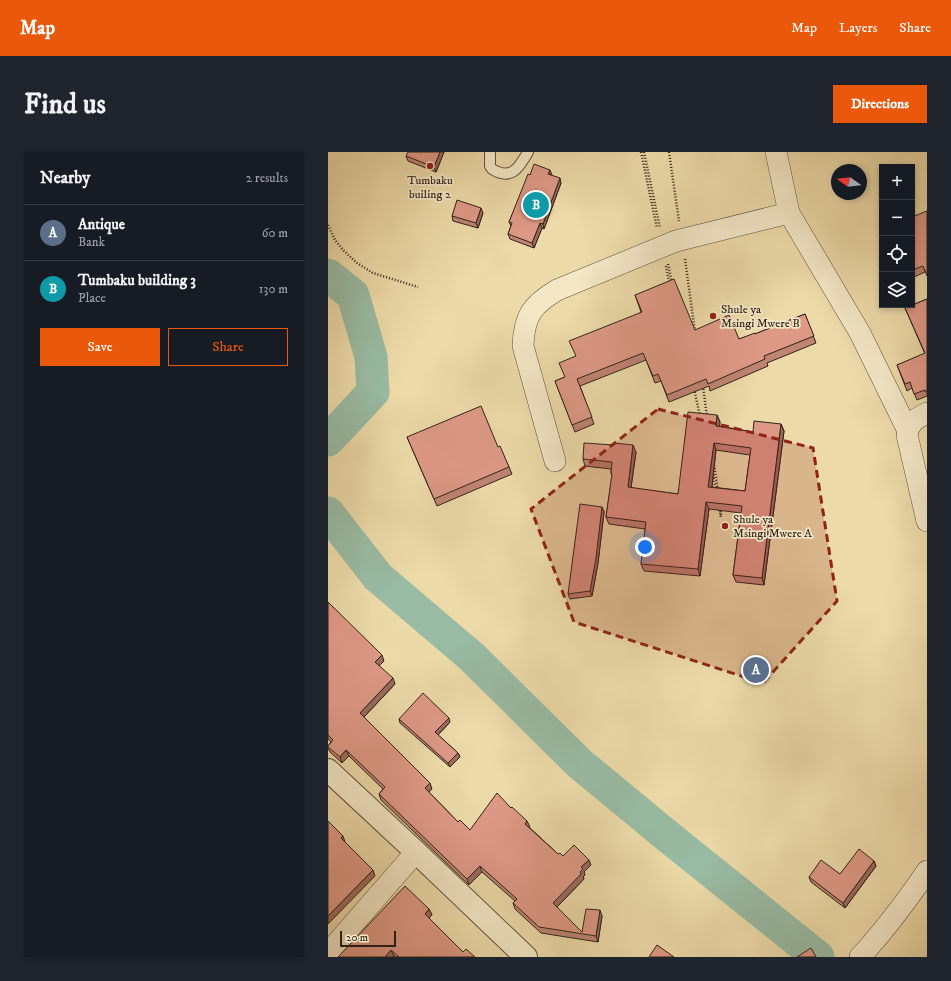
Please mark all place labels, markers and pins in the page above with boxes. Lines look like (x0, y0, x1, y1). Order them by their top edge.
marker: Tumbaku builing 2 (425, 161, 435, 171)
place label: Tumbaku builing 2 (407, 173, 453, 202)
pin: B (523, 190, 549, 220)
place label: Shule ya Msingi Mwere B (721, 302, 800, 331)
marker: Shule ya Msingi Mwere B (708, 311, 718, 321)
place label: Shule ya Msingi Mwere A (733, 512, 812, 541)
marker: Shule ya Msingi Mwere A (720, 521, 730, 531)
pin: A (743, 655, 769, 685)

